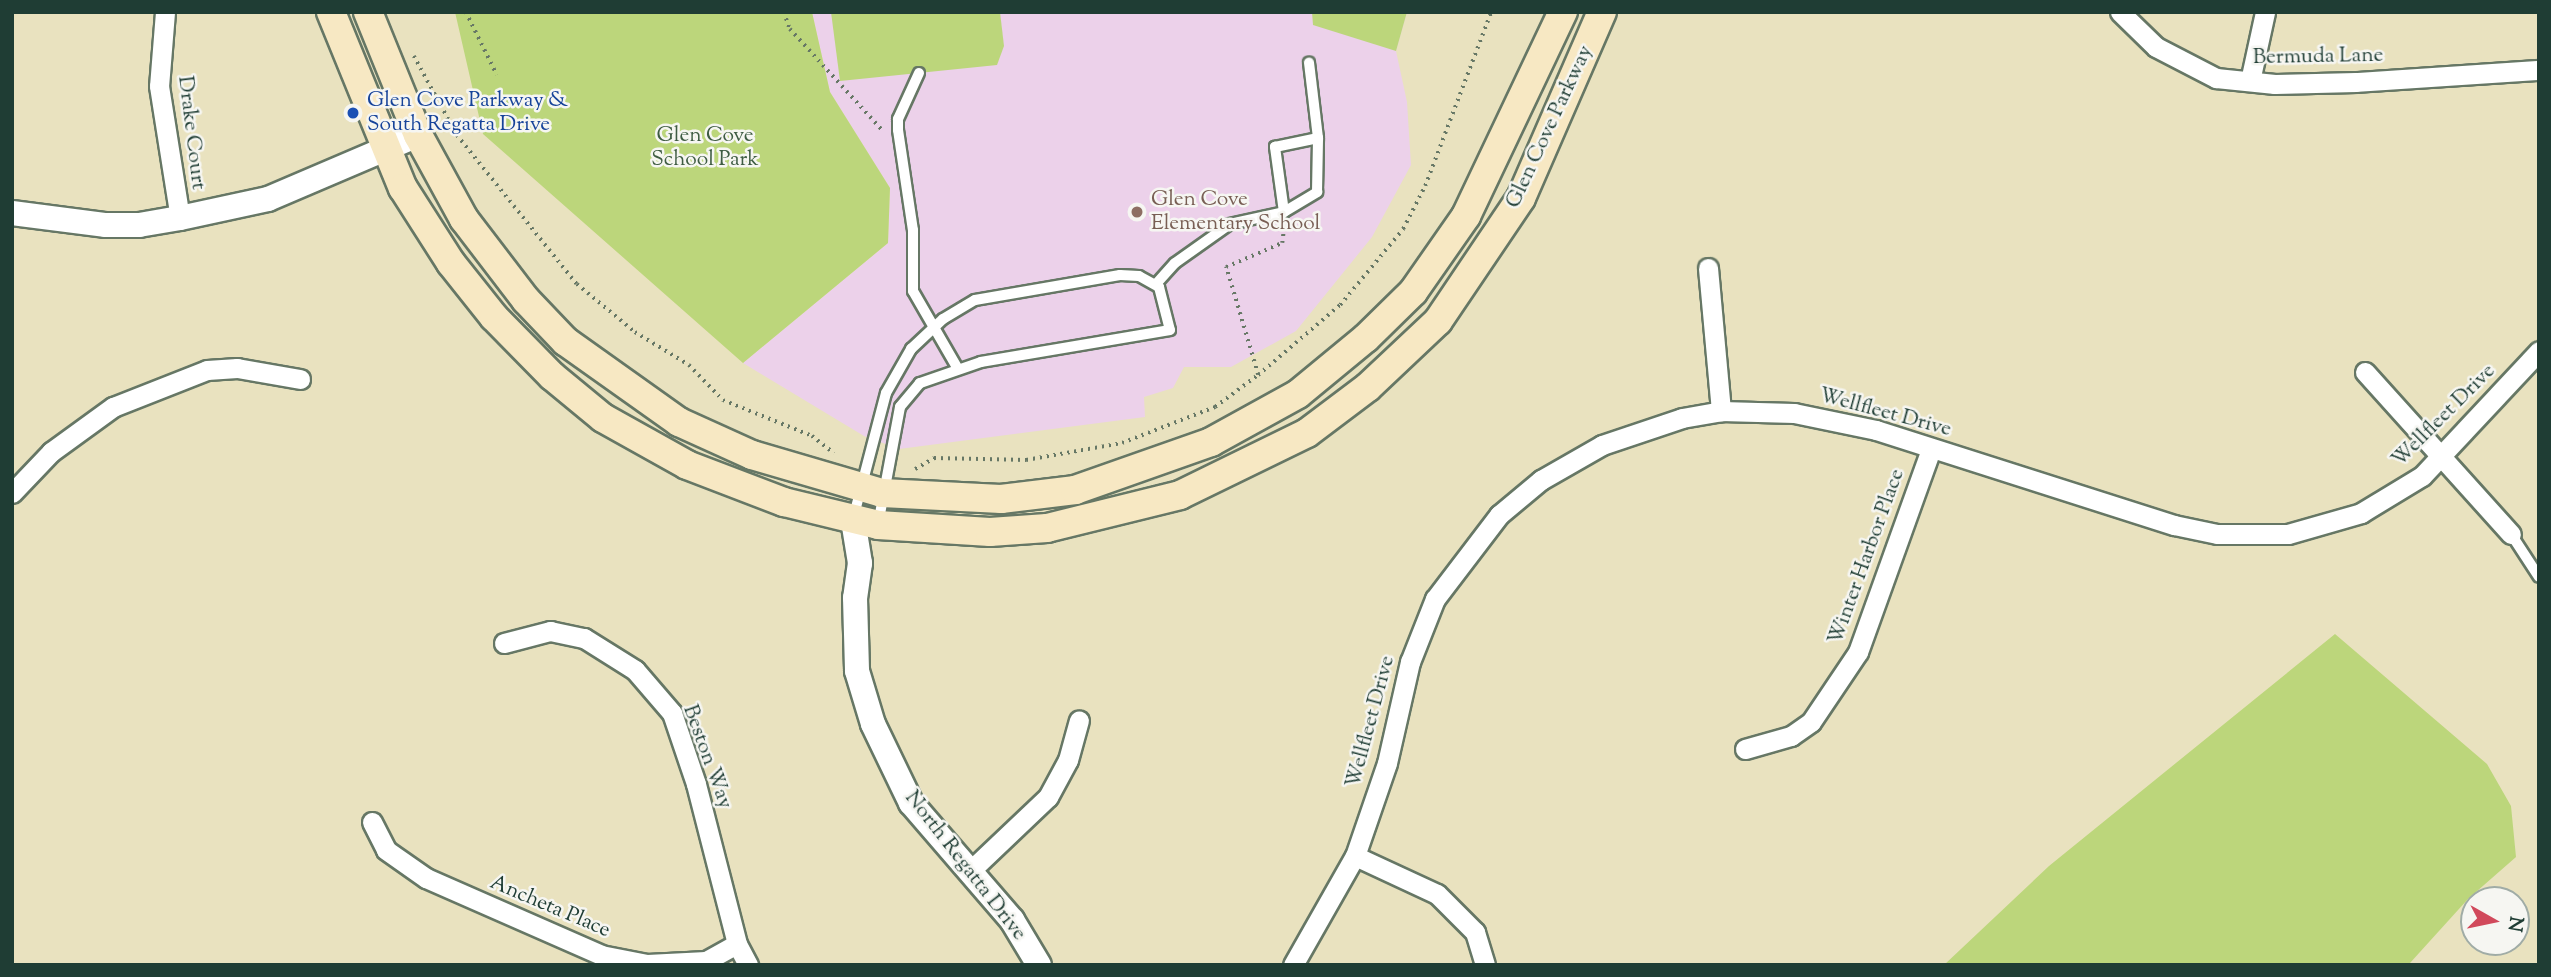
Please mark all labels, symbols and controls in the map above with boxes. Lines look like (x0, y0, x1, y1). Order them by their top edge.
street label: Glen Cove Parkway (1501, 42, 1599, 212)
street label: Bermuda Lane (2253, 43, 2383, 71)
street label: Drake Court (172, 75, 210, 191)
place label: Glen Cove Parkway & South Regatta Drive (367, 88, 568, 138)
marker: Glen Cove Parkway & South Regatta Drive (345, 105, 361, 121)
park label: Glen Cove School Park (651, 123, 759, 173)
place label: Glen Cove Elementary School (1151, 187, 1320, 237)
marker: Glen Cove Elementary School (1129, 204, 1145, 220)
street label: Wellfleet Drive (2387, 359, 2501, 473)
street label: Wellfleet Drive (1816, 383, 1954, 443)
street label: Winter Harbor Place (1824, 466, 1910, 648)
street label: Wellfleet Drive (1341, 653, 1401, 791)
street label: Beston Way (677, 702, 737, 812)
street label: North Regatta Drive (899, 786, 1031, 946)
street label: Ancheta Place (486, 870, 614, 944)
north arrow (2460, 886, 2530, 956)
text: N (2500, 914, 2529, 934)

